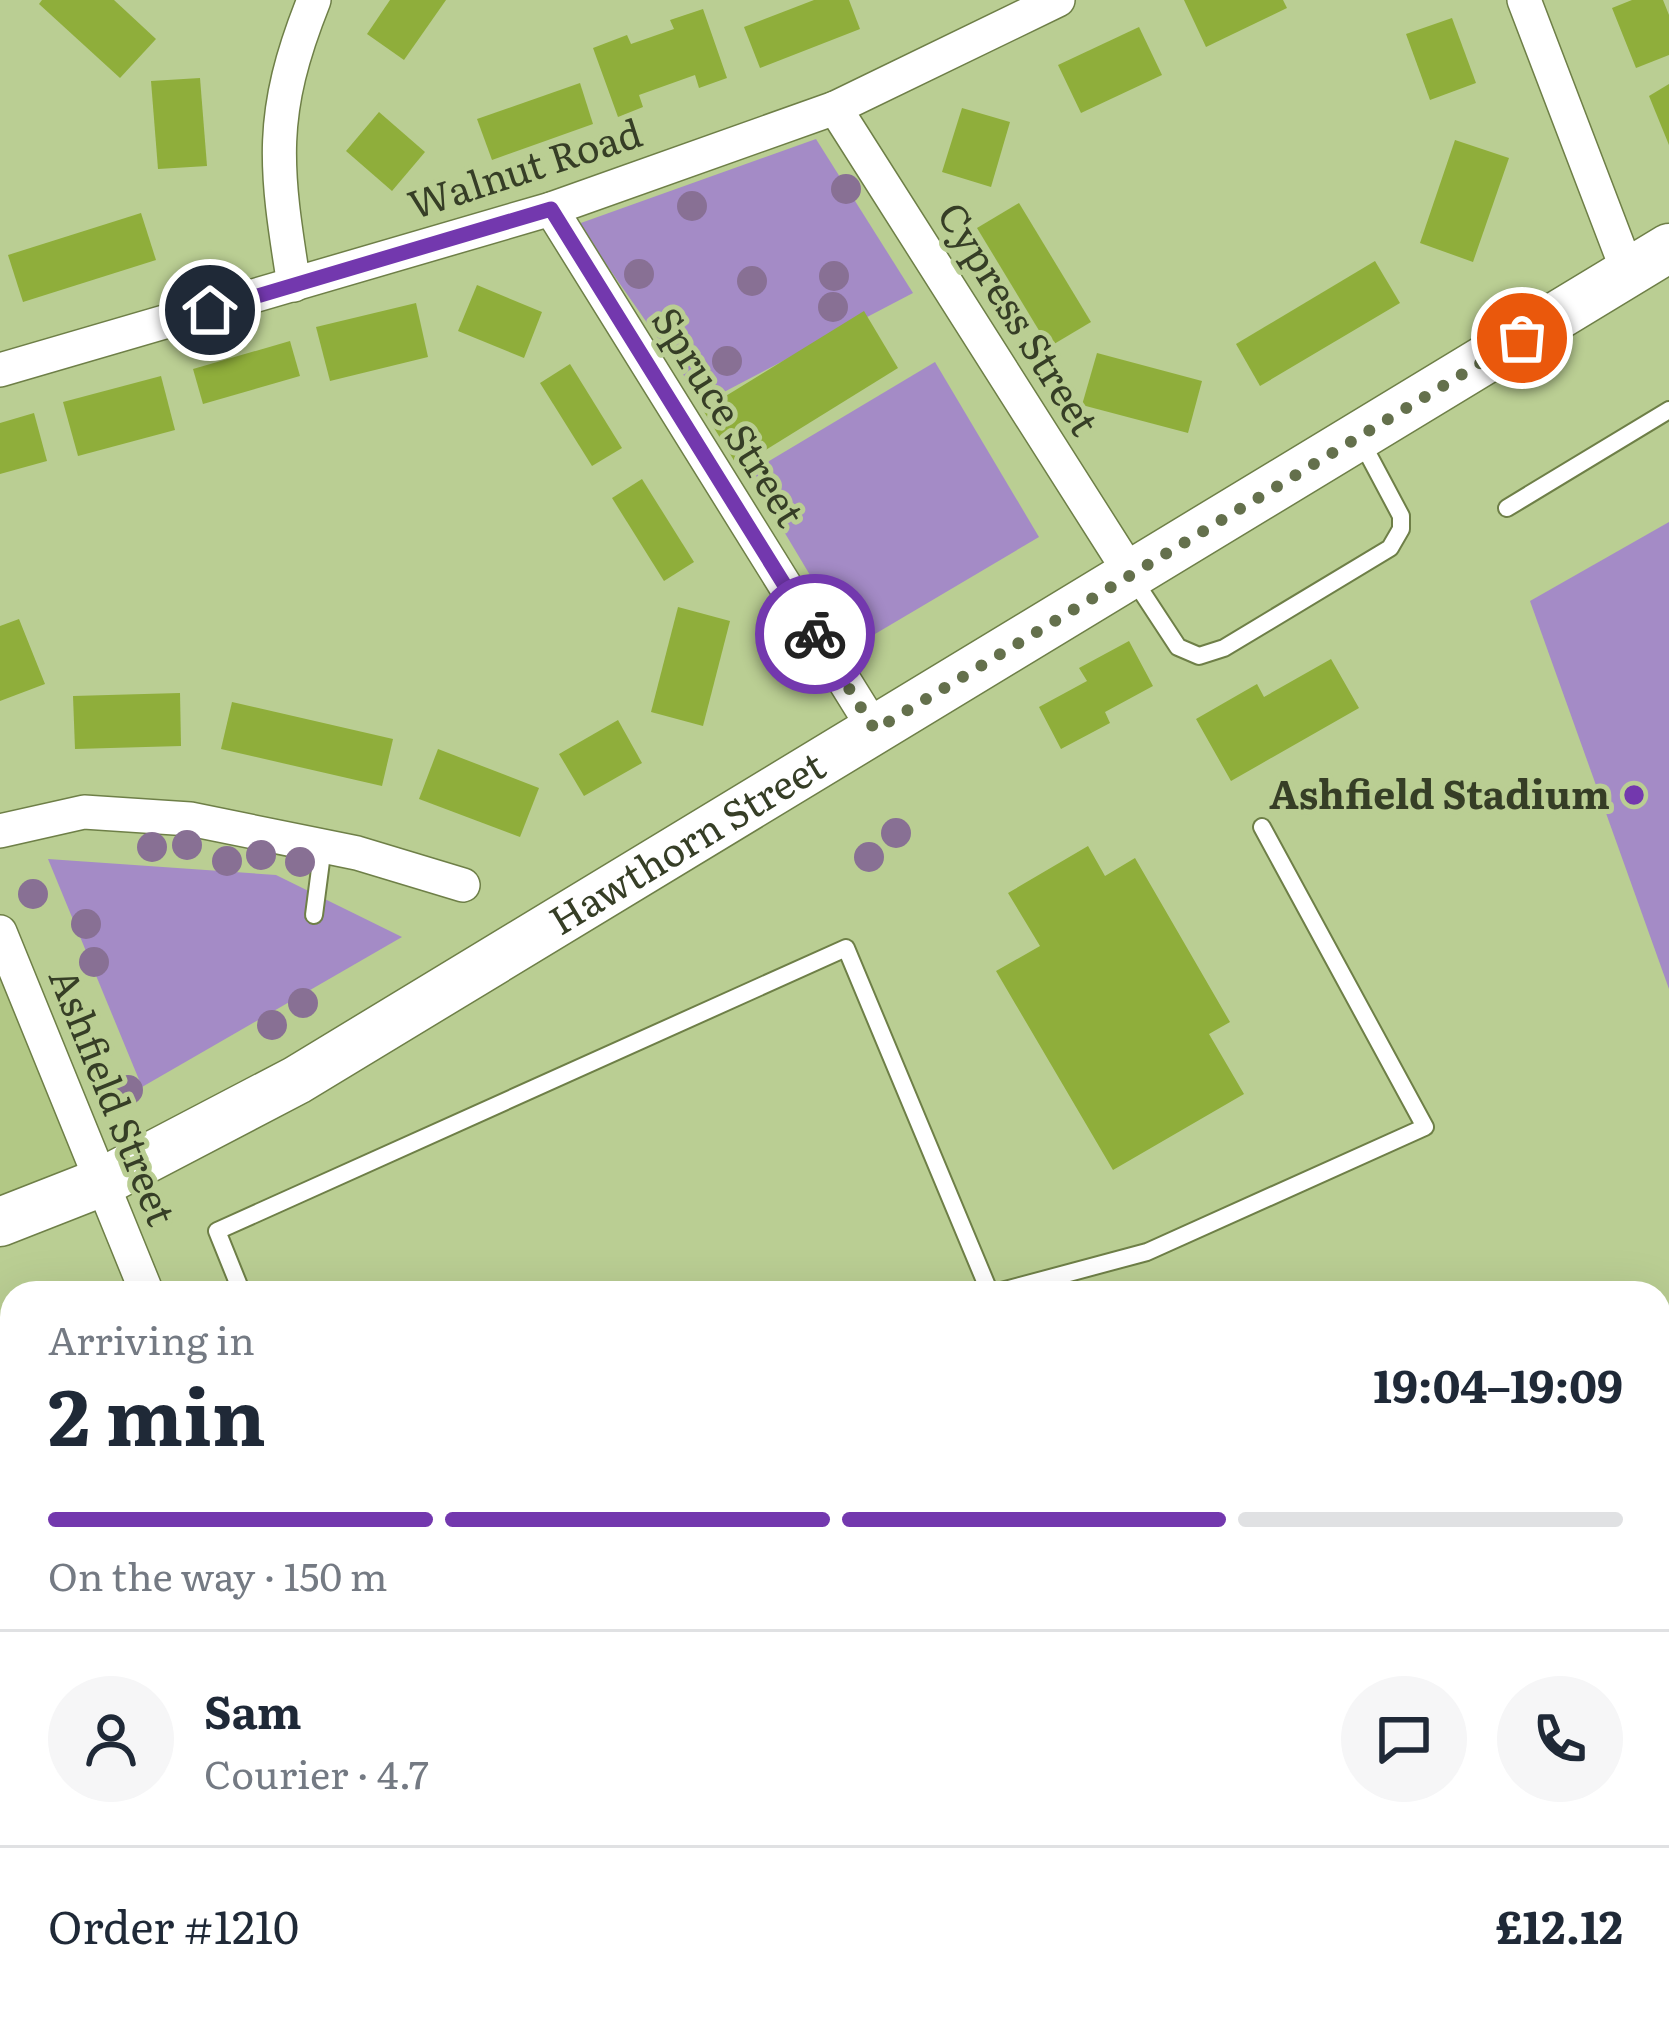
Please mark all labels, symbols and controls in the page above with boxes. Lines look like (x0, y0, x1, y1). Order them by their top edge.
street label: Walnut Road (400, 101, 648, 231)
street label: Cypress Street (926, 190, 1116, 445)
pin (159, 259, 261, 361)
icon: home (177, 277, 243, 343)
pin (1471, 287, 1573, 389)
street label: Spruce Street (640, 294, 821, 537)
icon: bag (1489, 305, 1555, 371)
courier (755, 574, 875, 694)
icon: bike (782, 601, 848, 667)
street label: Hawthorn Street (537, 735, 835, 947)
place label: Ashfield Stadium (1269, 763, 1610, 821)
marker: Ashfield Stadium (1621, 782, 1647, 808)
street label: Ashfield Street (37, 959, 193, 1233)
text: Arriving in (48, 1309, 255, 1367)
text: 19:04–19:09 (1373, 1350, 1623, 1417)
text: 2 min (48, 1354, 266, 1470)
text: On the way · 150 m (48, 1545, 388, 1603)
button: person (48, 1676, 174, 1802)
text: Sam (204, 1676, 302, 1743)
button: chat (1341, 1676, 1467, 1802)
button: phone (1497, 1676, 1623, 1802)
text: Courier · 4.7 (204, 1743, 429, 1801)
text: Order #1210 (48, 1891, 299, 1958)
text: £12.12 (1495, 1891, 1623, 1958)

